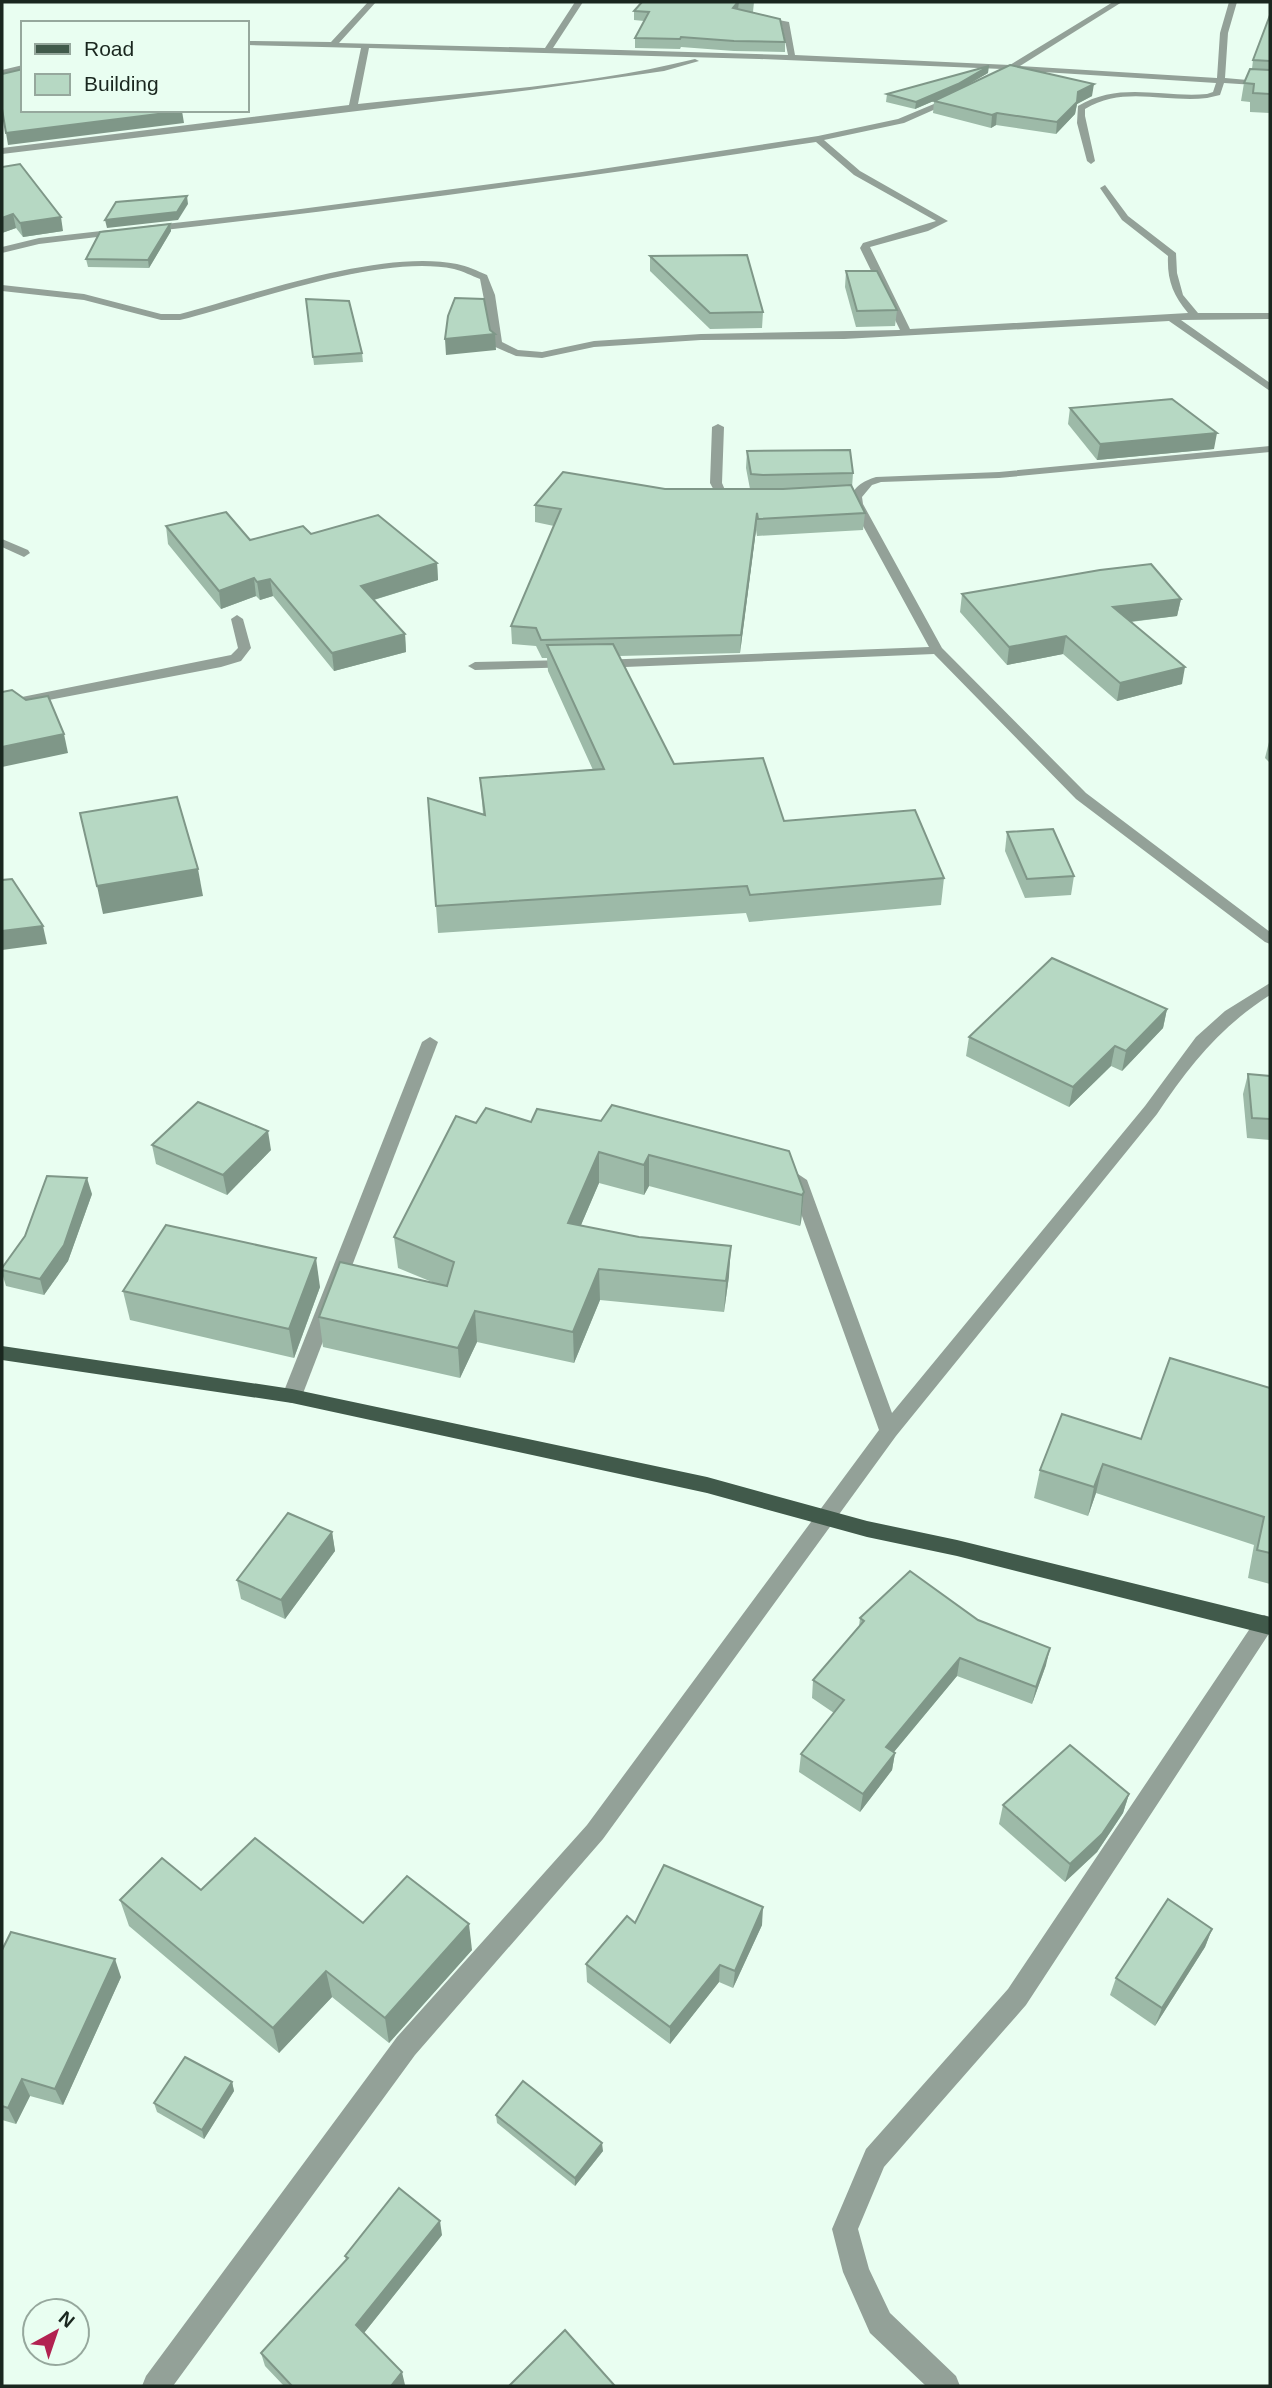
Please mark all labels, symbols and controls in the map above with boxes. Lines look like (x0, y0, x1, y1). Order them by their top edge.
legend (21, 21, 248, 112)
text: Road (84, 37, 134, 60)
text: Building (84, 72, 159, 95)
north arrow (21, 2297, 91, 2367)
text: N (55, 2307, 79, 2332)

